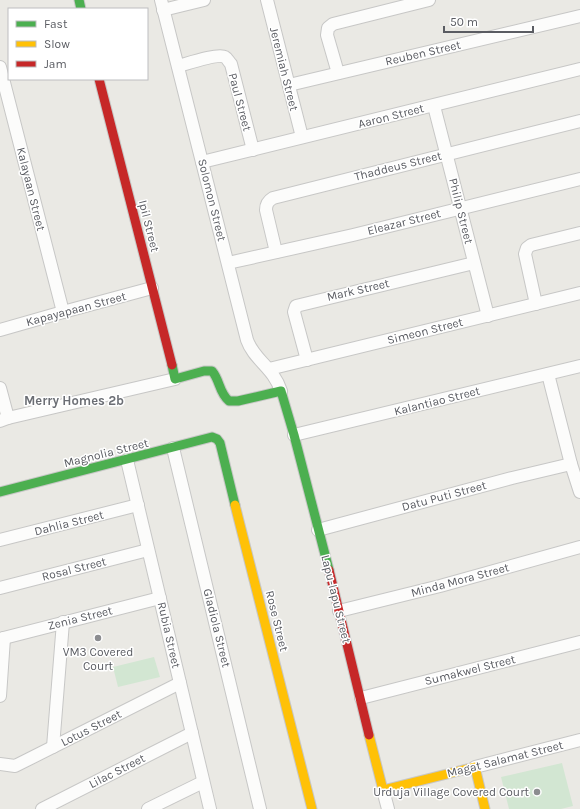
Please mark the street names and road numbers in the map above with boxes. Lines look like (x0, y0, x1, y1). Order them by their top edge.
street label: Jeremiah Street (267, 26, 301, 113)
street label: Reuben Street (384, 37, 463, 68)
street label: Paul Street (226, 71, 255, 133)
street label: Aaron Street (357, 101, 426, 131)
street label: Kalayaan Street (14, 146, 48, 233)
street label: Thaddeus Street (353, 148, 444, 184)
street label: Solomon Street (195, 157, 229, 243)
street label: Philip Street (446, 177, 476, 246)
street label: Ipil Street (136, 199, 162, 254)
street label: Eleazar Street (366, 206, 443, 238)
street label: Mark Street (325, 276, 391, 304)
street label: Kapayapaan Street (24, 289, 128, 329)
street label: Simeon Street (386, 315, 465, 347)
street label: Kalantiao Street (393, 383, 482, 418)
street label: Magnolia Street (62, 436, 150, 470)
street label: Datu Puti Street (400, 478, 488, 514)
street label: Dahlia Street (33, 507, 106, 538)
street label: Lapu-lapu Street (318, 553, 354, 645)
street label: Rosal Street (40, 554, 108, 584)
street label: Minda Mora Street (409, 560, 511, 600)
street label: Gladiola Street (200, 587, 234, 669)
street label: Rose Street (263, 589, 291, 653)
street label: Rubia Street (155, 600, 184, 670)
street label: Zenia Street (46, 603, 114, 633)
street label: Sumakwel Street (423, 652, 517, 688)
street label: Lotus Street (58, 707, 124, 749)
street label: Magat Salamat Street (445, 738, 565, 780)
street label: Lilac Street (87, 751, 148, 791)

